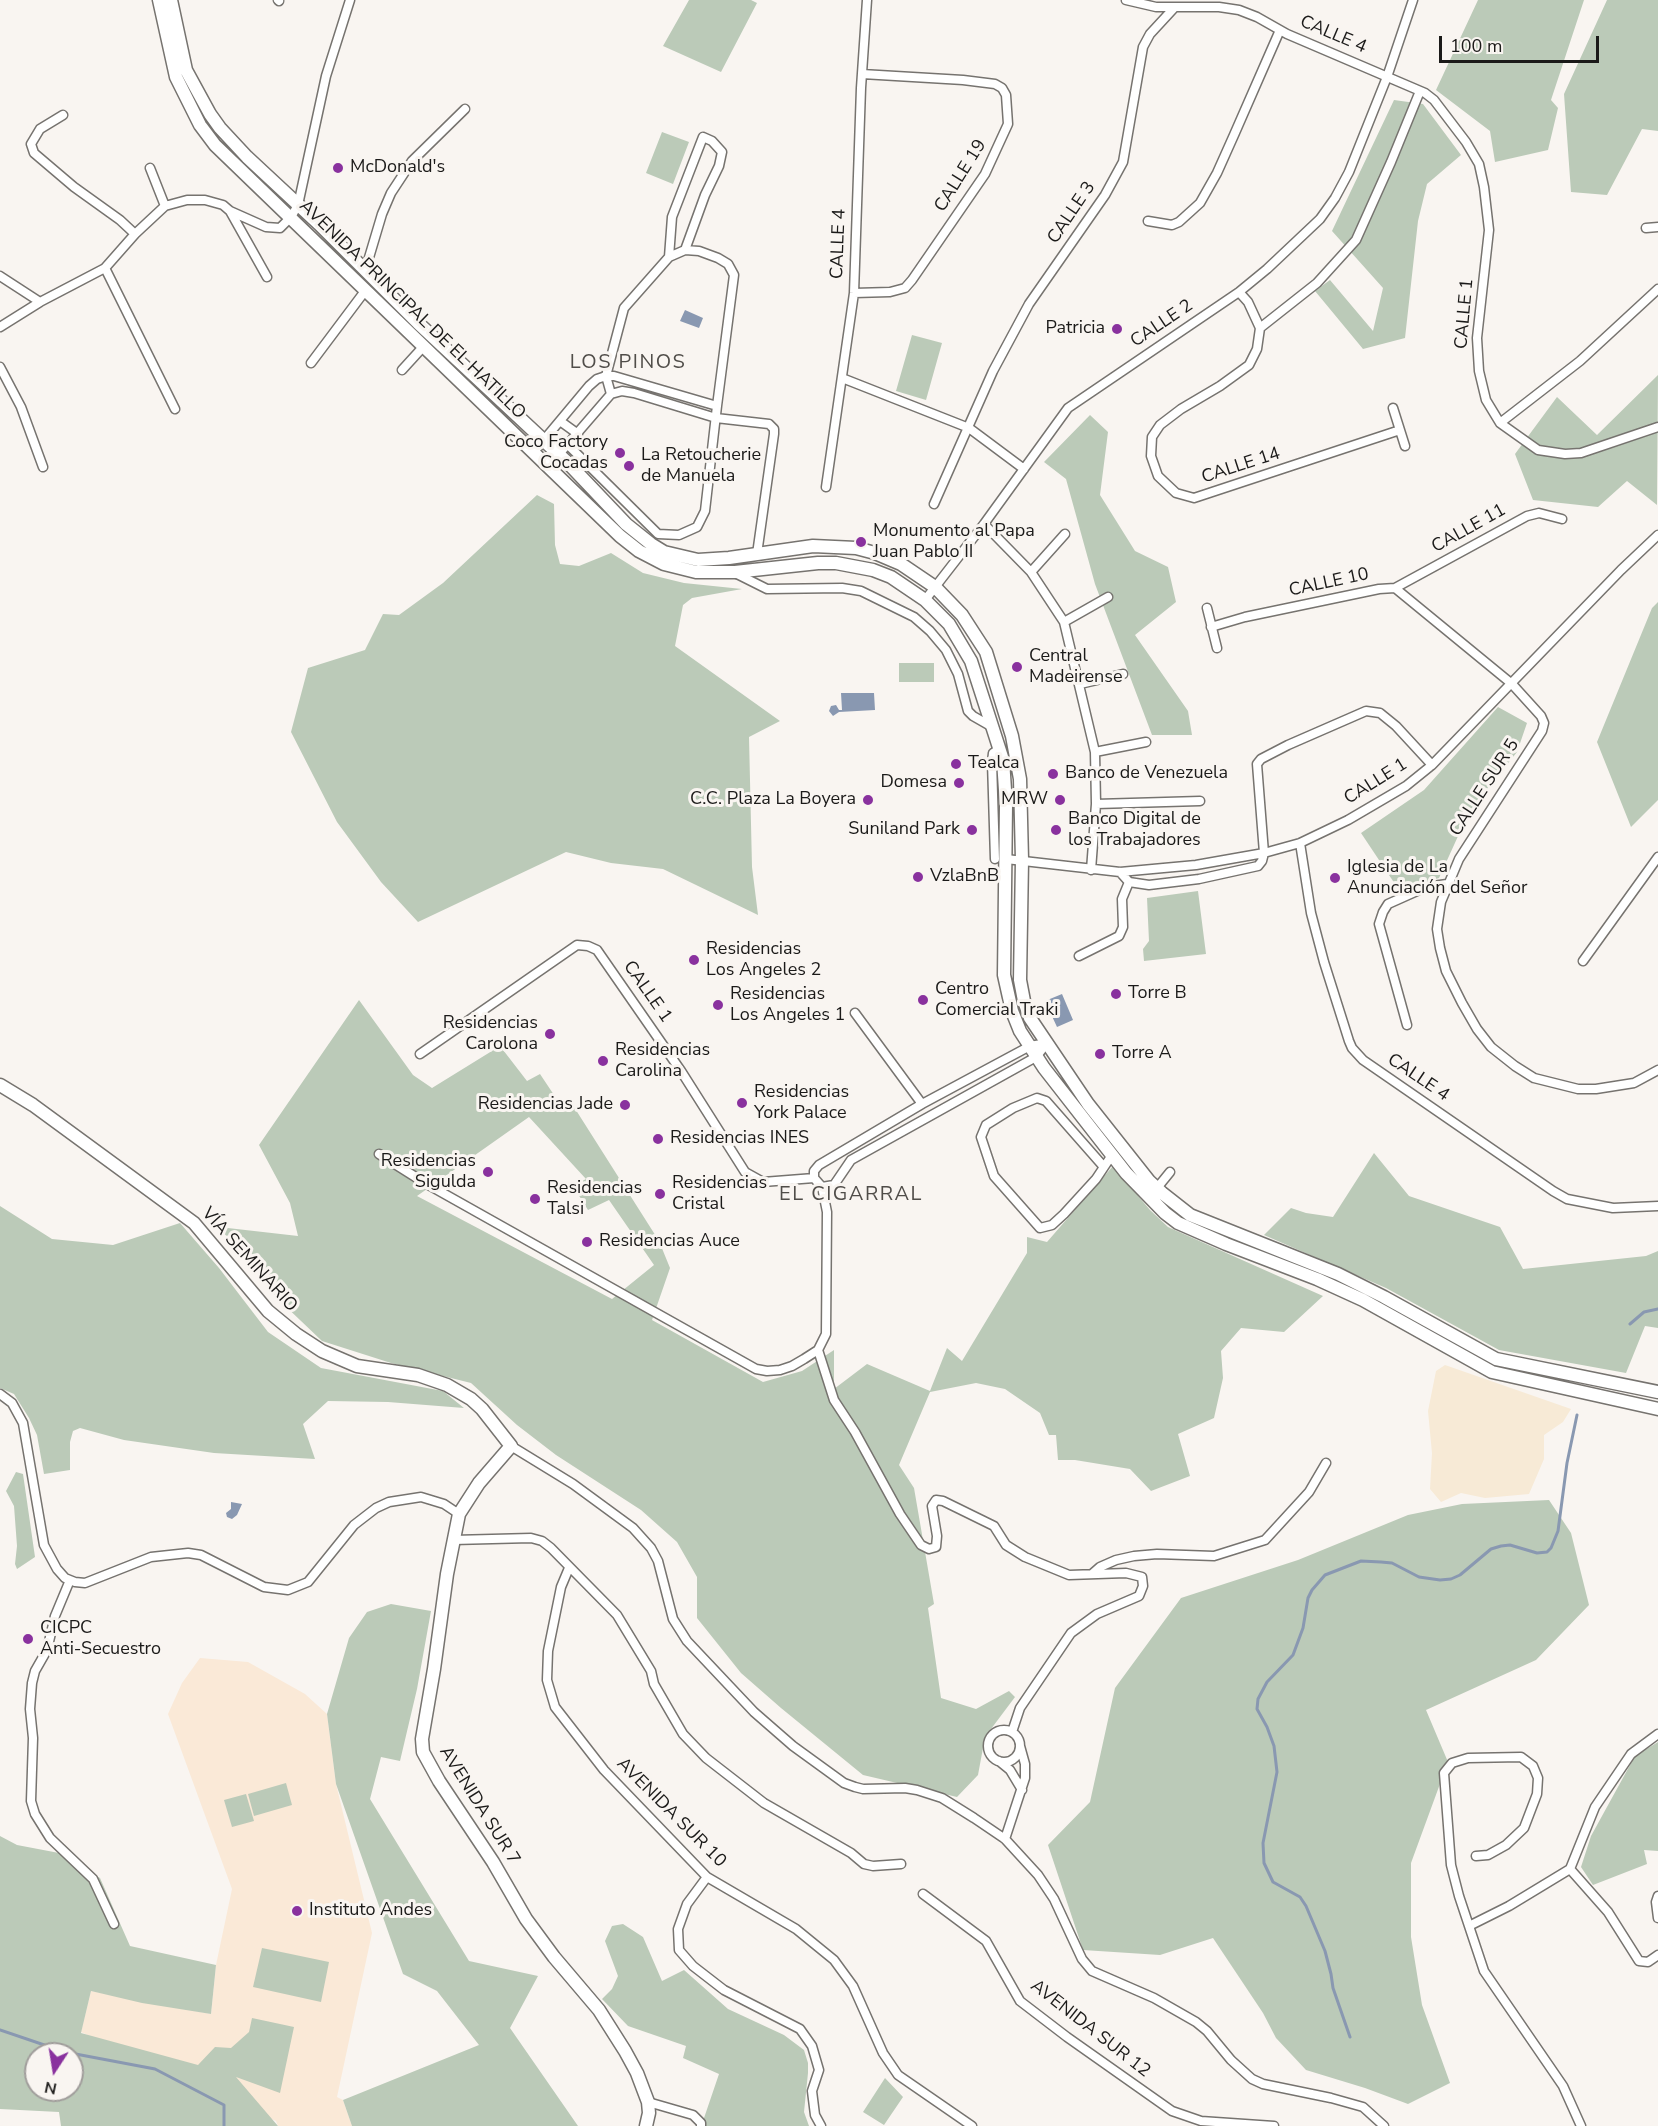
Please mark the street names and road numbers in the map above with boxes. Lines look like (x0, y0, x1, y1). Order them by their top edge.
street label: CALLE 4 (1296, 11, 1370, 59)
street label: CALLE 19 (930, 136, 992, 216)
street label: CALLE 3 (1043, 178, 1101, 248)
street label: AVENIDA PRINCIPAL DE EL HATILLO (294, 196, 530, 424)
street label: CALLE 4 (827, 208, 851, 280)
street label: CALLE 1 (1451, 278, 1479, 350)
street label: CALLE 2 (1127, 295, 1197, 353)
street label: CALLE 14 (1199, 443, 1283, 489)
street label: CALLE 11 (1428, 500, 1510, 558)
street label: CALLE 10 (1287, 564, 1371, 602)
street label: CALLE SUR 5 (1446, 735, 1524, 841)
street label: CALLE 1 (1340, 754, 1412, 810)
street label: CALLE 1 (618, 957, 676, 1027)
street label: CALLE 4 (1383, 1049, 1453, 1107)
street label: VÍA SEMINARIO (196, 1203, 302, 1317)
street label: AVENIDA SUR 7 (434, 1743, 524, 1869)
street label: AVENIDA SUR 10 (612, 1754, 730, 1872)
street label: AVENIDA SUR 12 (1026, 1975, 1154, 2083)

